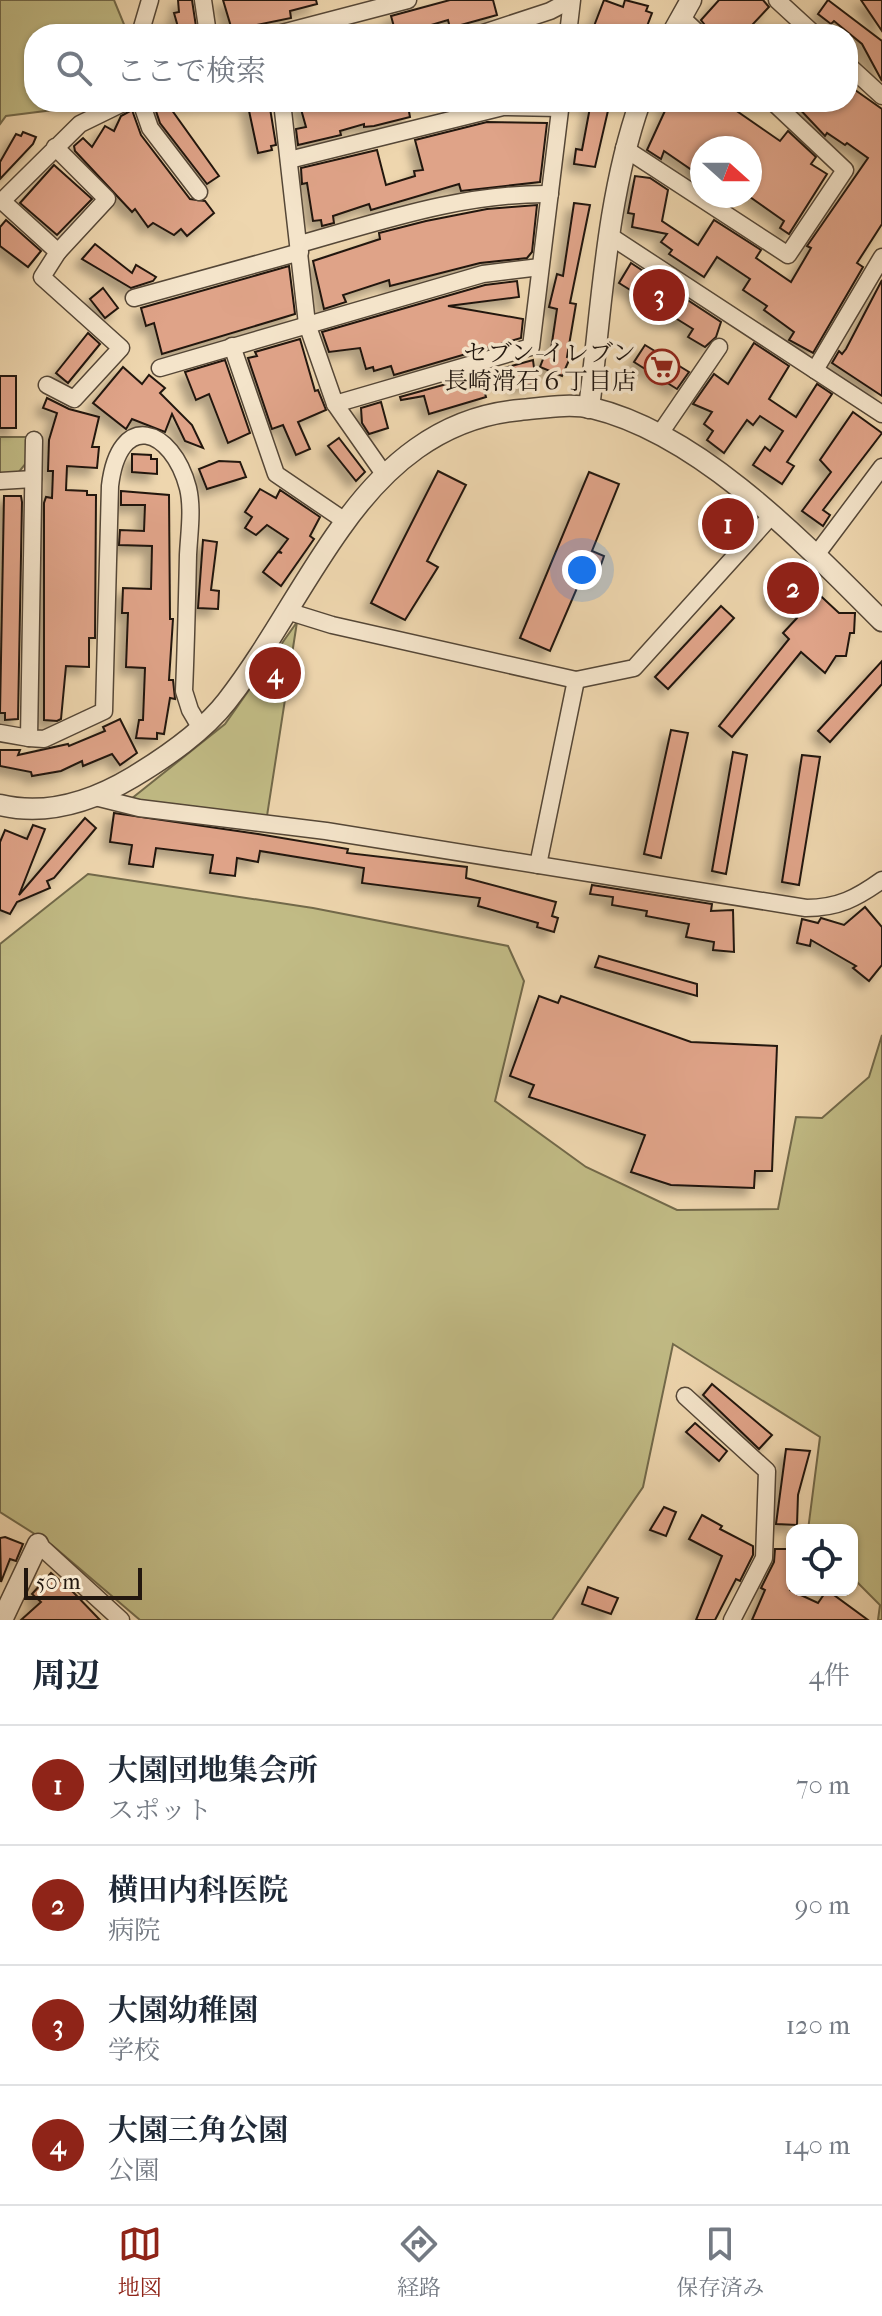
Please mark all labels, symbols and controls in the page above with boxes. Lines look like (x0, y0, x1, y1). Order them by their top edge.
search box (24, 24, 858, 112)
icon: search (52, 46, 96, 90)
text: ここで検索 (116, 54, 266, 89)
north arrow (690, 136, 762, 208)
pin: 3 (633, 265, 685, 325)
place label: セブン-イレブン 長崎滑石６丁目店 (444, 339, 636, 395)
supermarket icon: セブン-イレブン 長崎滑石６丁目店 (643, 348, 681, 386)
pin: 1 (702, 494, 754, 554)
your location (562, 550, 602, 590)
pin: 2 (767, 558, 819, 618)
pin: 4 (249, 643, 301, 703)
map controls (786, 1524, 858, 1596)
button: locate (786, 1524, 858, 1596)
scale bar (24, 1564, 142, 1600)
text: 50 m (36, 1569, 81, 1595)
text: 周辺 (32, 1656, 100, 1696)
text: 4件 (809, 1660, 850, 1691)
text: 大園団地集会所 (108, 1753, 318, 1788)
text: 1 (53, 1770, 63, 1801)
text: 70 m (796, 1770, 850, 1801)
text: スポット (108, 1795, 212, 1826)
text: 横田内科医院 (108, 1873, 288, 1908)
text: 2 (51, 1890, 65, 1921)
text: 90 m (795, 1890, 850, 1921)
text: 病院 (108, 1915, 160, 1946)
text: 大園幼稚園 (108, 1993, 258, 2028)
text: 3 (53, 2010, 63, 2041)
text: 120 m (786, 2010, 850, 2041)
text: 学校 (108, 2035, 160, 2066)
text: 大園三角公園 (108, 2113, 288, 2148)
text: 4 (50, 2130, 66, 2161)
text: 140 m (784, 2130, 850, 2161)
text: 公園 (108, 2155, 160, 2186)
tab: 地図 (118, 2222, 162, 2301)
tab: 経路 (397, 2222, 441, 2301)
tab: 保存済み (676, 2222, 764, 2301)

